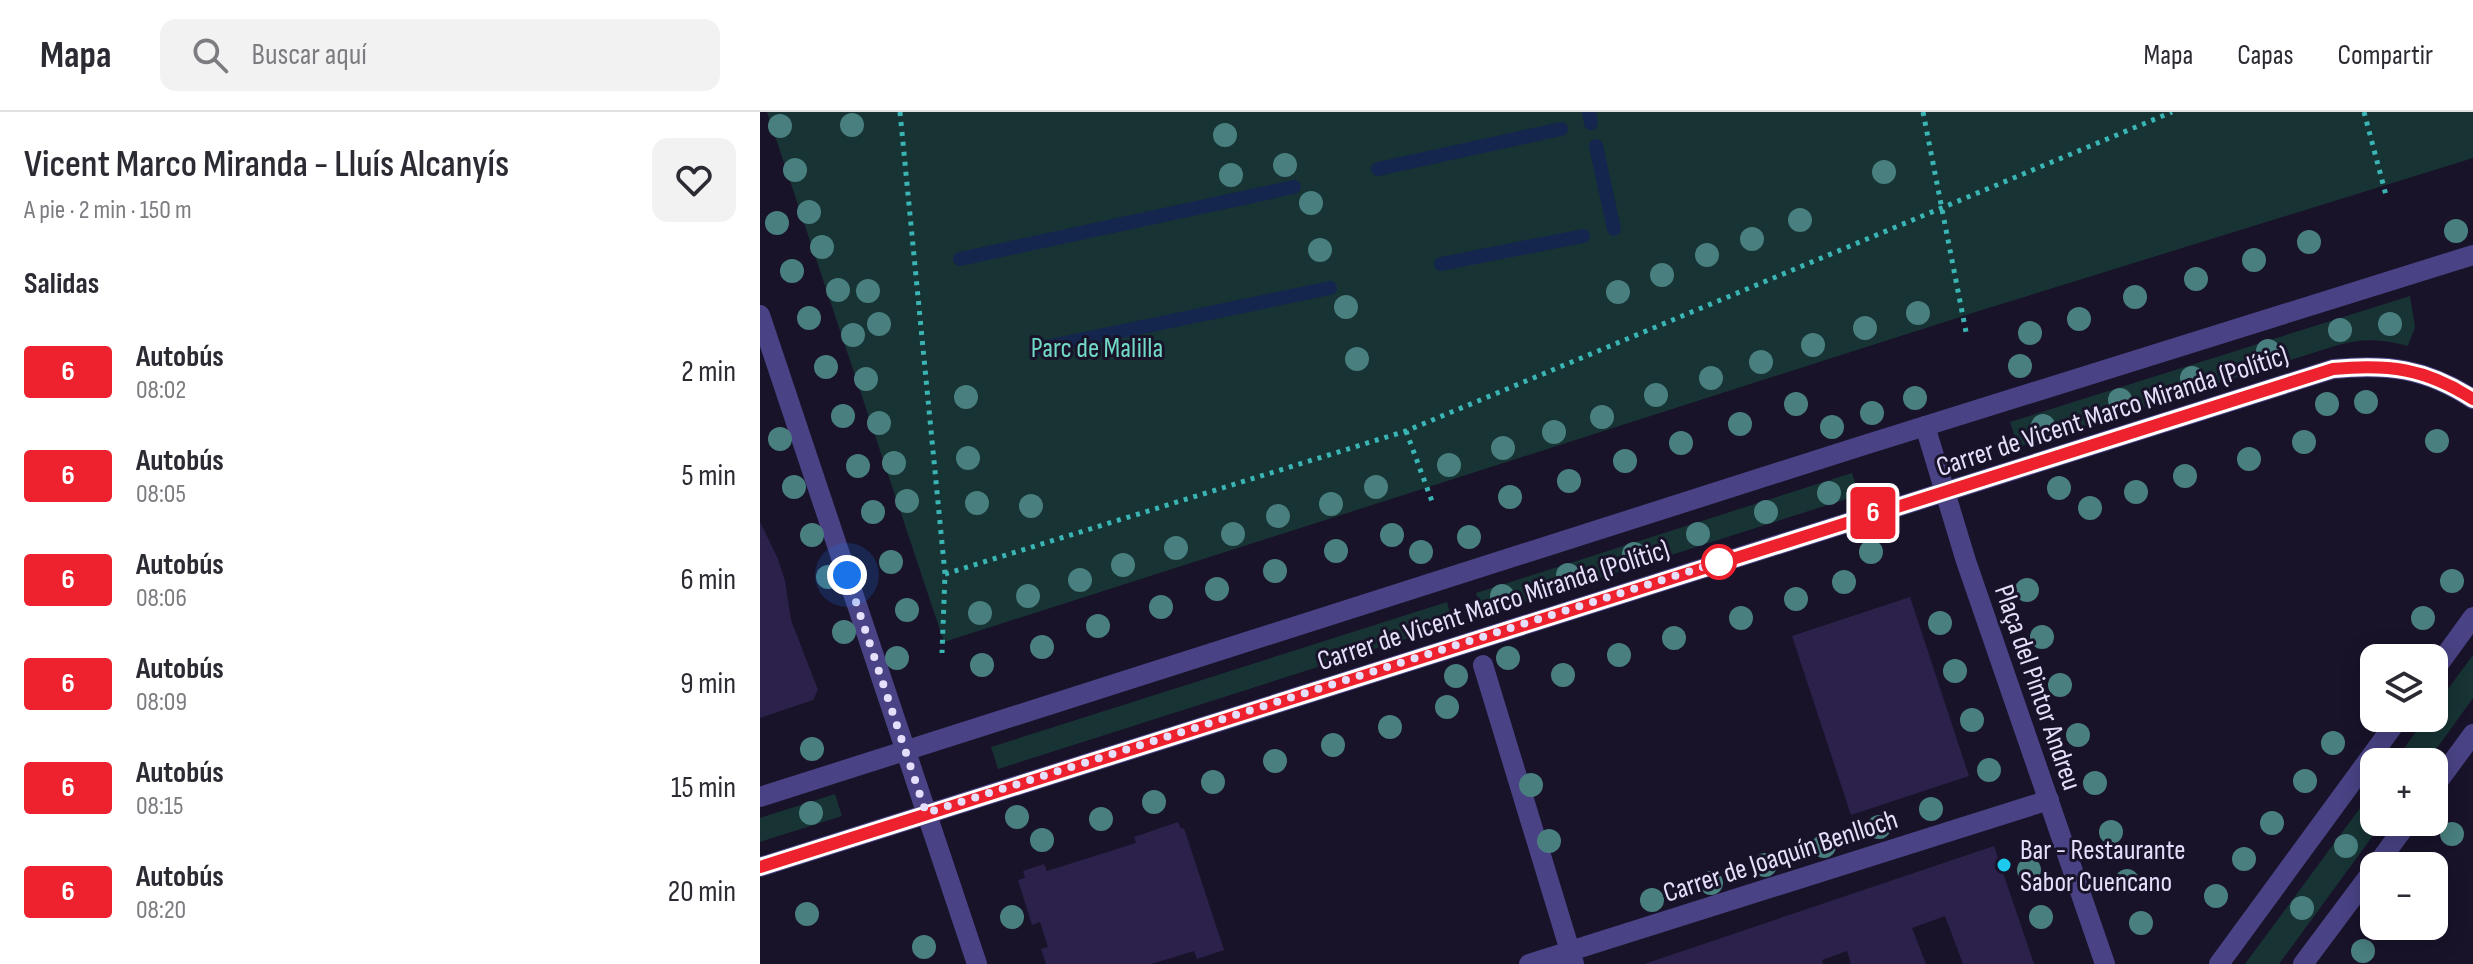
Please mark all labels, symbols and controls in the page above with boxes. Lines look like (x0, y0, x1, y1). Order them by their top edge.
search box (160, 19, 720, 91)
text: Mapa (40, 33, 112, 78)
icon: search (188, 33, 232, 77)
text: Buscar aquí (252, 37, 367, 73)
text: Mapa (2144, 39, 2193, 72)
text: Capas (2237, 39, 2294, 72)
text: Compartir (2338, 39, 2433, 72)
button: heart (652, 138, 736, 222)
text: Vicent Marco Miranda - Lluís Alcanyís (24, 142, 509, 187)
text: A pie · 2 min · 150 m (24, 195, 192, 226)
text: Salidas (24, 266, 99, 302)
park label: Parc de Malilla (1031, 332, 1163, 365)
text: Autobús (136, 339, 224, 375)
street label: Carrer de Vicent Marco Miranda (Polític) (1932, 339, 2293, 484)
text: 2 min (681, 354, 736, 390)
text: 6 (61, 355, 75, 388)
text: 08:02 (136, 375, 186, 406)
text: Autobús (136, 443, 224, 479)
text: 5 min (682, 458, 736, 494)
text: 6 (61, 459, 75, 492)
text: 08:05 (136, 479, 186, 510)
line badge: 6 (1847, 487, 1899, 539)
text: 6 (1866, 496, 1880, 529)
street label: Carrer de Vicent Marco Miranda (Polític) (1313, 533, 1674, 678)
unlabelled marker (1702, 545, 1736, 579)
text: Autobús (136, 547, 224, 583)
your location (827, 555, 867, 595)
text: 6 min (680, 562, 736, 598)
text: 6 (61, 563, 75, 596)
street label: Plaça del Pintor Andreu (1987, 581, 2088, 794)
text: 08:06 (136, 583, 187, 614)
map controls (2360, 644, 2448, 940)
button: layers (2360, 644, 2448, 732)
text: Autobús (136, 651, 224, 687)
text: 9 min (680, 666, 736, 702)
text: 6 (61, 667, 75, 700)
text: 08:09 (136, 687, 187, 718)
button: + (2360, 748, 2448, 836)
text: Autobús (136, 755, 224, 791)
text: 15 min (671, 770, 736, 806)
text: 6 (61, 771, 75, 804)
text: 08:15 (136, 791, 183, 822)
street label: Carrer de Joaquín Benlloch (1659, 803, 1902, 910)
place label: Bar - Restaurante Sabor Cuencano (2020, 834, 2185, 899)
button: − (2360, 852, 2448, 940)
marker: Bar - Restaurante Sabor Cuencano (1995, 856, 2013, 874)
text: Autobús (136, 859, 224, 895)
text: 20 min (668, 874, 736, 910)
text: 6 (61, 875, 75, 908)
text: 08:20 (136, 895, 186, 926)

